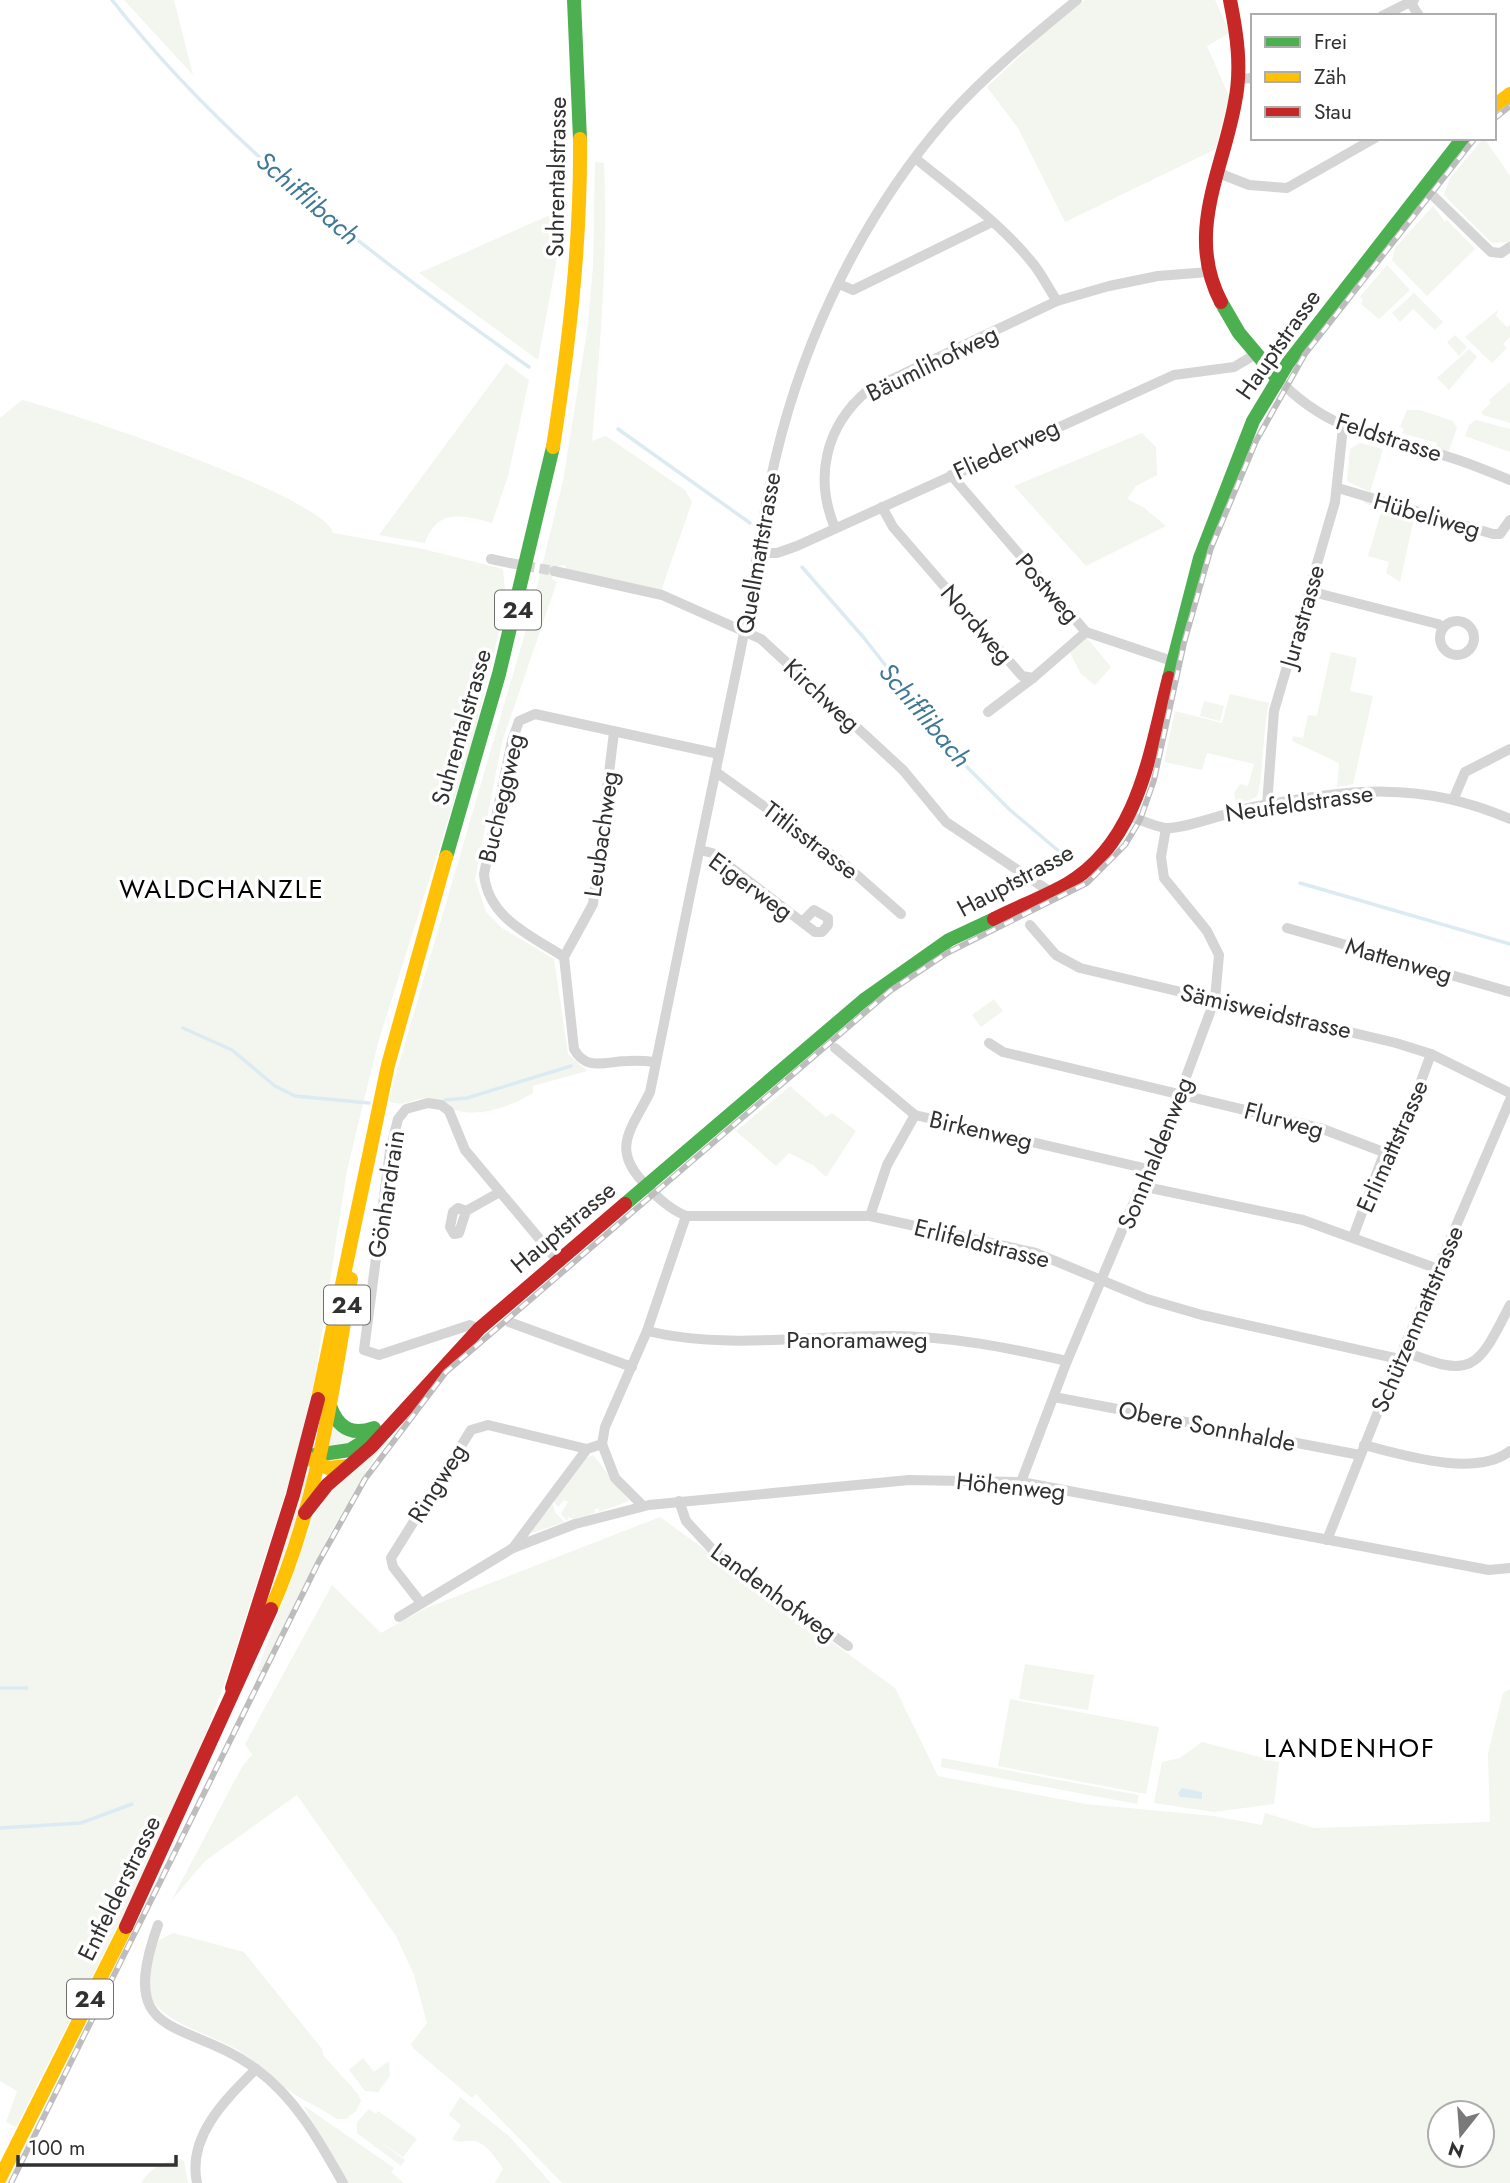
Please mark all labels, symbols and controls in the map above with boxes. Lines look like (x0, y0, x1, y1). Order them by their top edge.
legend (1251, 14, 1496, 140)
text: Frei (1314, 27, 1347, 57)
text: Zäh (1314, 62, 1347, 92)
street label: Suhrentalstrasse (537, 96, 575, 258)
text: Stau (1314, 97, 1352, 127)
water label: Schifflibach (248, 142, 368, 254)
street label: Hauptstrasse (1227, 282, 1329, 406)
street label: Bäumlihofweg (860, 316, 1004, 410)
street label: Feldstrasse (1331, 403, 1447, 471)
street label: Fliederweg (947, 409, 1065, 489)
street label: Quellmattstrasse (727, 469, 789, 637)
street label: Hübeliweg (1370, 483, 1484, 547)
street label: Postweg (1008, 545, 1088, 631)
street label: Jurastrasse (1270, 561, 1333, 674)
street label: Nordweg (932, 576, 1022, 672)
road number: 24 (495, 590, 541, 630)
street label: Suhrentalstrasse (422, 645, 500, 809)
street label: Kirchweg (776, 650, 868, 740)
water label: Schifflibach (870, 654, 980, 776)
street label: Bucheggweg (469, 730, 533, 866)
street label: Leubachweg (575, 769, 627, 899)
street label: Neufeldstrasse (1223, 775, 1375, 831)
street label: Titlisstrasse (756, 792, 866, 888)
street label: Hauptstrasse (950, 835, 1080, 925)
street label: Eigerweg (702, 843, 800, 929)
district label: WALDCHANZLE (119, 870, 325, 908)
street label: Mattenweg (1342, 928, 1456, 992)
street label: Sämisweidstrasse (1177, 974, 1355, 1048)
street label: Sonnhaldenweg (1108, 1072, 1202, 1234)
street label: Erlimattstrasse (1347, 1074, 1437, 1218)
street label: Flurweg (1240, 1093, 1328, 1147)
street label: Birkenweg (926, 1101, 1036, 1159)
street label: Gönhardrain (359, 1128, 413, 1260)
street label: Hauptstrasse (503, 1173, 623, 1281)
street label: Erlifeldstrasse (911, 1209, 1053, 1277)
street label: Schützenmattstrasse (1362, 1220, 1472, 1418)
road number: 24 (324, 1286, 370, 1324)
street label: Panoramaweg (786, 1322, 928, 1357)
street label: Obere Sonnhalde (1116, 1392, 1298, 1460)
street label: Ringweg (399, 1436, 475, 1530)
street label: Höhenweg (955, 1463, 1067, 1509)
street label: Landenhofweg (704, 1534, 844, 1650)
district label: LANDENHOF (1264, 1729, 1436, 1767)
street label: Entfelderstrasse (69, 1810, 169, 1966)
road number: 24 (67, 1980, 113, 2018)
north arrow (1426, 2099, 1496, 2169)
scale bar (18, 2124, 175, 2168)
text: 100 m (28, 2133, 85, 2163)
text: N (1445, 2135, 1467, 2165)

